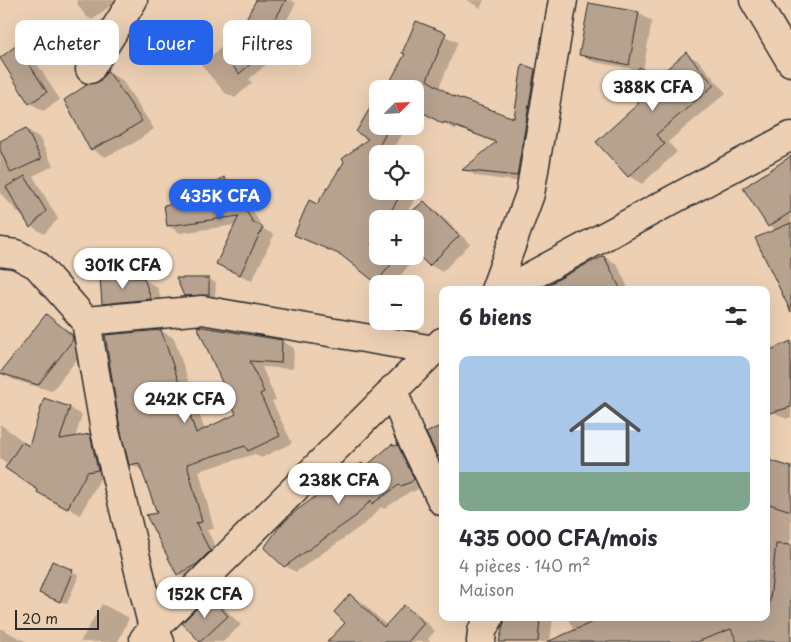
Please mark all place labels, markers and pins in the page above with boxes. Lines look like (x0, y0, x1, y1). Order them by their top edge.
pin: 388K CFA (601, 70, 705, 112)
pin: 435K CFA (168, 178, 272, 221)
pin: 301K CFA (71, 248, 175, 290)
pin: 242K CFA (133, 382, 237, 424)
pin: 238K CFA (287, 462, 391, 505)
pin: 152K CFA (153, 576, 257, 619)

